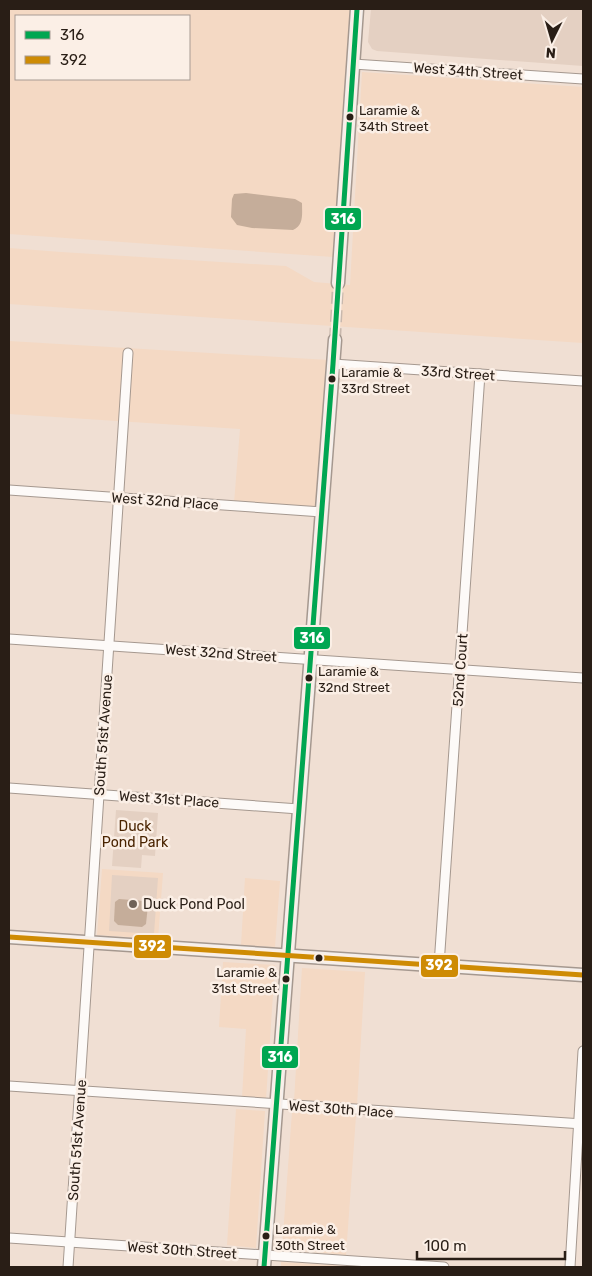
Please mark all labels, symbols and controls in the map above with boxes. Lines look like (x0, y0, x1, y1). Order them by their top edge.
legend (15, 15, 190, 80)
north arrow (527, 15, 577, 65)
text: 316 (60, 26, 84, 44)
text: N (545, 44, 557, 61)
text: 392 (60, 51, 87, 69)
street label: West 34th Street (413, 59, 524, 84)
place label: Laramie & 34th Street (359, 103, 429, 134)
marker: Laramie & 34th Street (345, 112, 355, 122)
line badge: 316 (324, 207, 362, 231)
text: 316 (330, 211, 356, 228)
street label: 33rd Street (420, 362, 496, 385)
place label: Laramie & 33rd Street (341, 365, 410, 396)
marker: Laramie & 33rd Street (327, 374, 337, 384)
street label: West 32nd Place (111, 489, 219, 514)
line badge: 316 (293, 626, 331, 650)
text: 316 (299, 630, 325, 647)
street label: 52nd Court (449, 632, 472, 707)
street label: West 32nd Street (164, 641, 278, 666)
place label: Laramie & 32nd Street (318, 664, 390, 695)
marker: Laramie & 32nd Street (304, 673, 314, 683)
street label: South 51st Avenue (91, 674, 116, 796)
street label: West 31st Place (118, 788, 220, 812)
park label: Duck Pond Park (102, 818, 169, 851)
place label: Duck Pond Pool (143, 896, 245, 913)
marker: Duck Pond Pool (127, 898, 139, 910)
line badge: 392 (133, 934, 172, 959)
text: 392 (138, 938, 166, 955)
unlabelled marker (314, 953, 324, 963)
line badge: 392 (420, 954, 459, 978)
text: 392 (425, 957, 453, 974)
place label: Laramie & 31st Street (211, 965, 277, 996)
marker: Laramie & 31st Street (281, 974, 291, 984)
line badge: 316 (261, 1045, 299, 1069)
text: 316 (267, 1049, 293, 1066)
street label: South 51st Avenue (65, 1079, 90, 1201)
street label: West 30th Place (288, 1097, 394, 1122)
place label: Laramie & 30th Street (275, 1222, 345, 1253)
scale bar (417, 1228, 564, 1260)
marker: Laramie & 30th Street (261, 1231, 271, 1241)
text: 100 m (424, 1237, 466, 1255)
street label: West 30th Street (126, 1238, 238, 1263)

